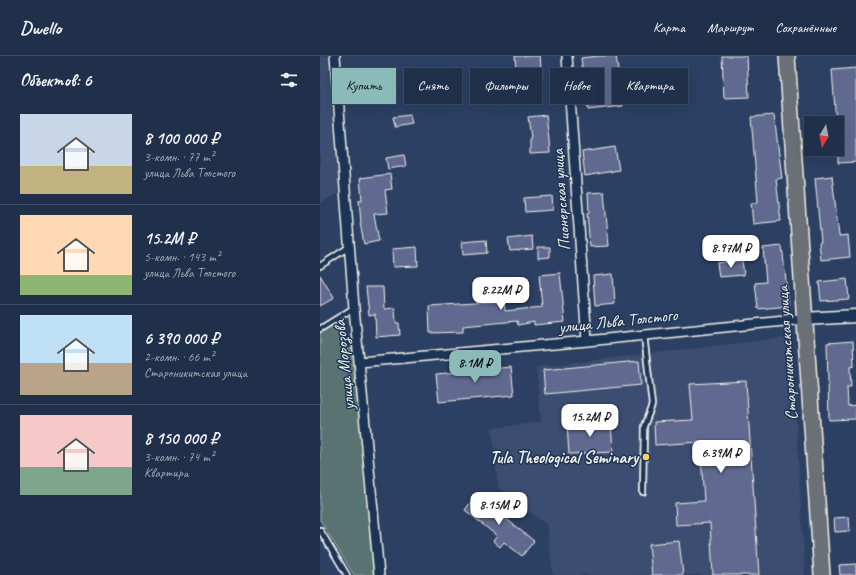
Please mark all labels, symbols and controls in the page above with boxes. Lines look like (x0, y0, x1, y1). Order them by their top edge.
text: Dwello (20, 16, 61, 40)
text: Карта (653, 19, 685, 36)
text: Маршрут (707, 19, 753, 36)
text: Сохранённые (775, 19, 836, 36)
chip: Купить (332, 68, 396, 104)
chip: Снять (404, 68, 462, 104)
chip: Фильтры (470, 68, 542, 104)
chip: Новое (550, 68, 604, 104)
chip: Квартира (612, 68, 688, 104)
icon: filters (278, 69, 300, 91)
text: Объектов: 6 (20, 70, 91, 91)
north arrow (804, 116, 844, 156)
map controls (804, 116, 844, 156)
text: 8 100 000 ₽ (144, 128, 219, 149)
icon: home (52, 130, 100, 178)
street label: Пионерская улица (547, 147, 575, 251)
text: 3-комн. · 77 m² (144, 149, 214, 165)
text: улица Льва Толстого (144, 165, 235, 181)
text: 15.2M ₽ (144, 228, 195, 249)
icon: home (52, 231, 100, 279)
pin: 8.97M ₽ (694, 235, 768, 269)
text: 8.97M ₽ (711, 240, 751, 256)
text: 5-комн. · 143 m² (144, 249, 220, 265)
text: улица Льва Толстого (144, 265, 235, 281)
pin: 8.22M ₽ (464, 277, 538, 311)
text: 8.22M ₽ (481, 282, 521, 298)
street label: Староникитская улица (772, 283, 802, 421)
street label: улица Льва Толстого (557, 304, 679, 338)
street label: улица Морозова (329, 317, 360, 412)
text: 6 390 000 ₽ (144, 328, 219, 349)
icon: home (52, 331, 100, 379)
text: 2-комн. · 66 m² (144, 349, 214, 365)
pin: 8.1M ₽ (442, 350, 508, 384)
text: 8.1M ₽ (458, 355, 492, 371)
text: Староникитская улица (144, 365, 247, 381)
pin: 15.2M ₽ (553, 404, 627, 438)
text: 15.2M ₽ (570, 409, 610, 425)
text: 8 150 000 ₽ (144, 428, 218, 449)
icon: home (52, 431, 100, 479)
pin: 6.39M ₽ (684, 440, 758, 474)
text: 6.39M ₽ (701, 445, 741, 461)
place label: Tula Theological Seminary (490, 447, 640, 468)
text: 3-комн. · 74 m² (144, 449, 214, 465)
marker: Tula Theological Seminary (641, 452, 651, 462)
text: Квартира (144, 465, 188, 481)
pin: 8.15M ₽ (462, 492, 536, 526)
text: 8.15M ₽ (479, 497, 519, 513)

